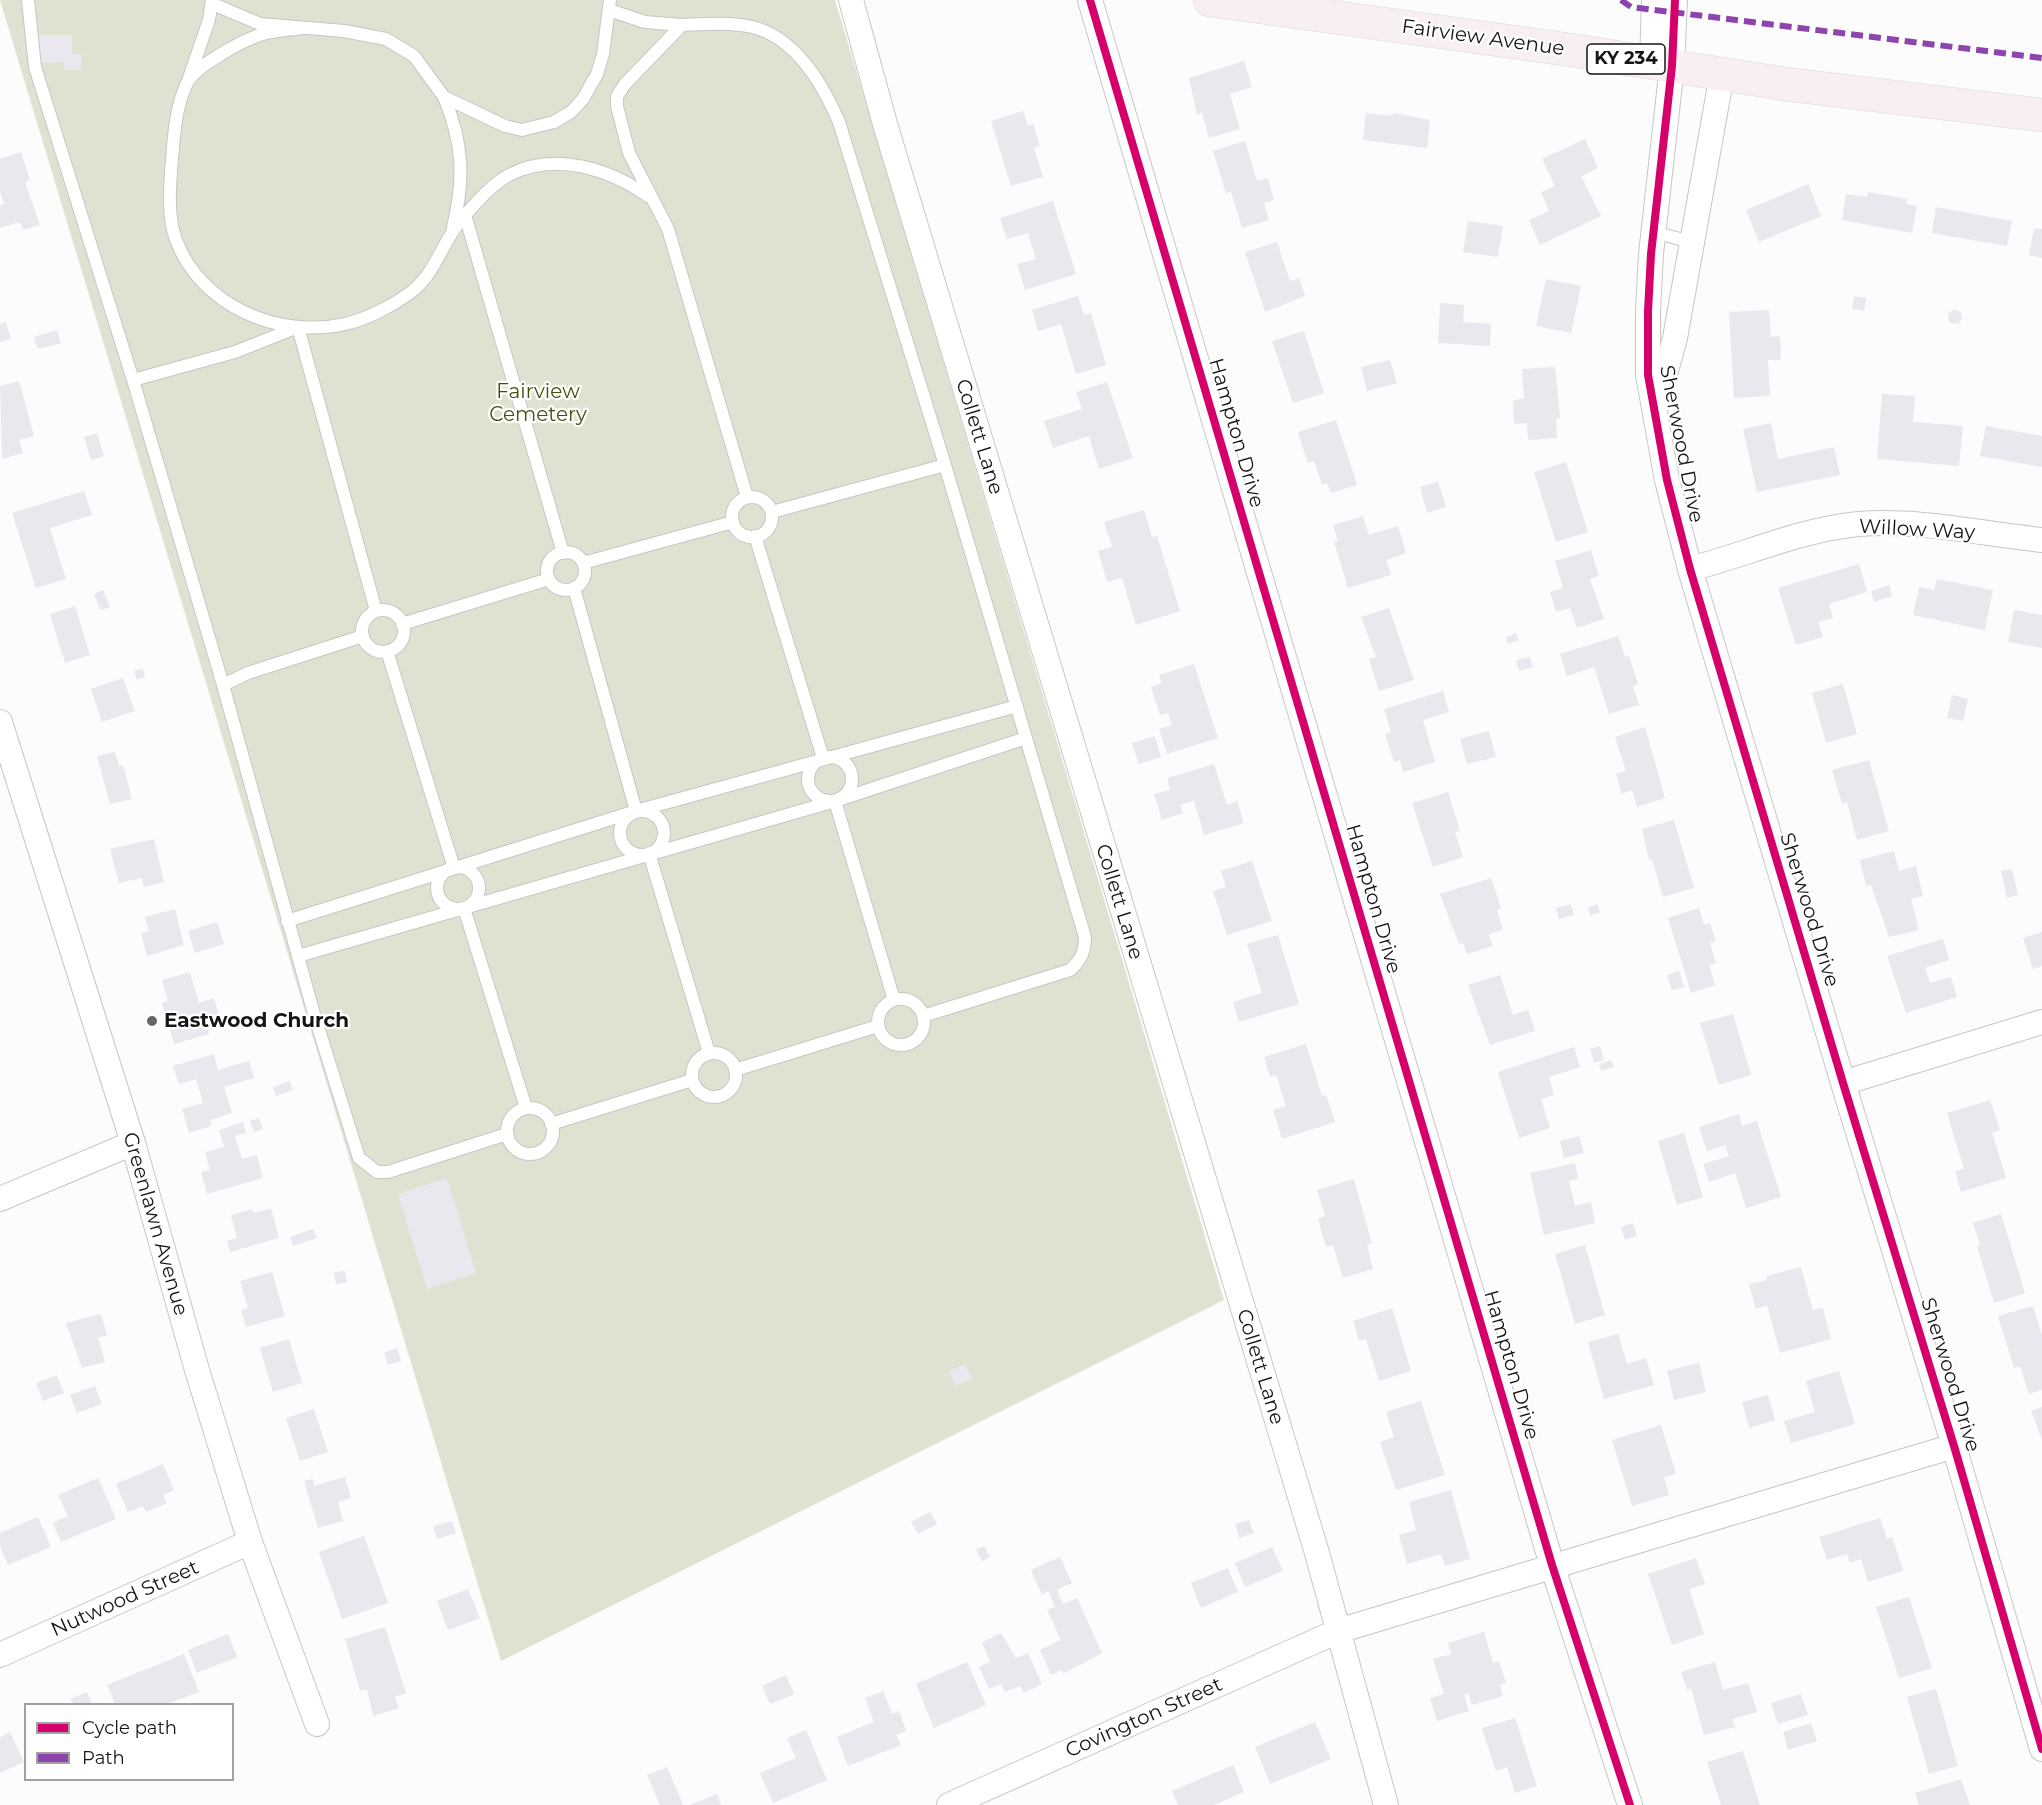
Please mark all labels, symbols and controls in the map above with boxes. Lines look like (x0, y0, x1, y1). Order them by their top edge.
street label: Fairview Avenue (1400, 15, 1566, 61)
road number: KY 234 (1587, 44, 1665, 74)
street label: Hampton Drive (1203, 356, 1269, 510)
street label: Sherwood Drive (1654, 363, 1708, 525)
street label: Collett Lane (950, 376, 1008, 498)
park label: Fairview Cemetery (489, 380, 587, 427)
street label: Willow Way (1858, 515, 1976, 545)
street label: Hampton Drive (1340, 822, 1406, 976)
street label: Sherwood Drive (1774, 830, 1844, 990)
street label: Collett Lane (1090, 841, 1148, 963)
place label: Eastwood Church (164, 1009, 349, 1033)
marker: Eastwood Church (145, 1014, 159, 1028)
street label: Greenlawn Avenue (117, 1130, 193, 1318)
street label: Hampton Drive (1478, 1288, 1544, 1442)
street label: Sherwood Drive (1915, 1295, 1985, 1455)
street label: Collett Lane (1231, 1306, 1289, 1428)
street label: Nutwood Street (47, 1556, 203, 1642)
street label: Covington Street (1062, 1673, 1226, 1763)
legend (24, 1703, 234, 1781)
text: Cycle path (82, 1717, 177, 1739)
text: Path (82, 1747, 125, 1769)

